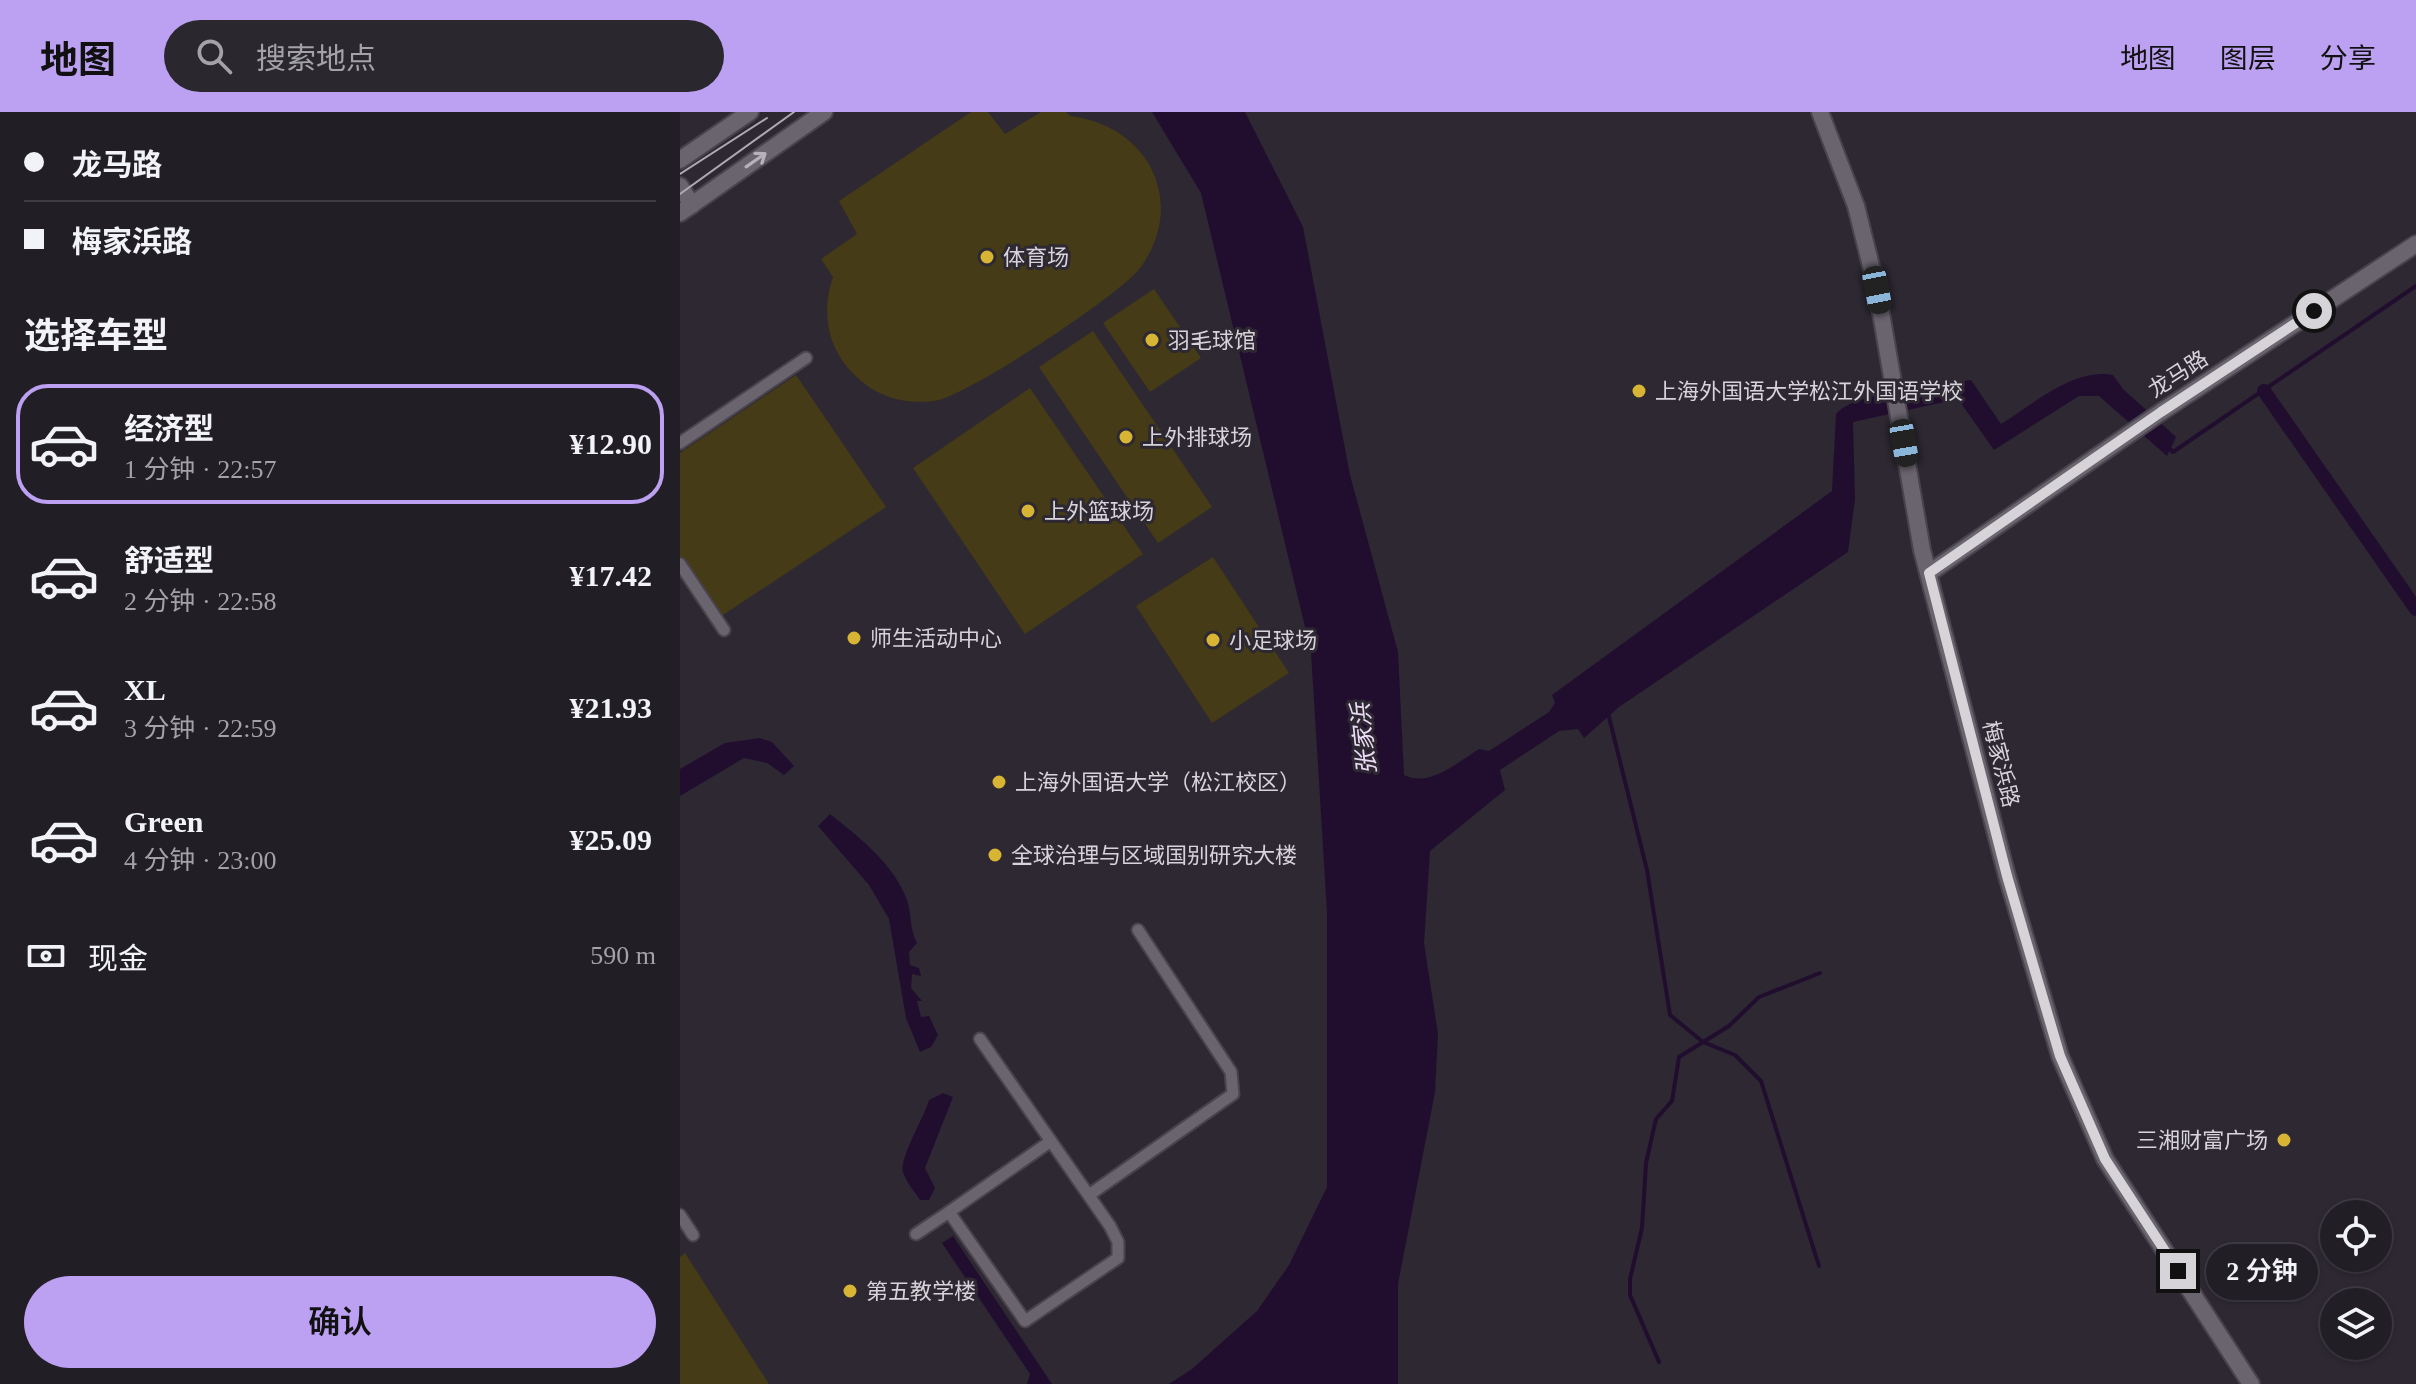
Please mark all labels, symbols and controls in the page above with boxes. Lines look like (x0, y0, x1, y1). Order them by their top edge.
search box (164, 20, 724, 92)
icon: search (192, 34, 236, 78)
text: 地图 (40, 39, 116, 81)
text: 搜索地点 (256, 42, 376, 75)
text: 地图 (2120, 43, 2176, 74)
text: 图层 (2220, 43, 2276, 74)
text: 分享 (2320, 43, 2376, 74)
text: 龙马路 (72, 148, 162, 181)
one-way arrow (745, 152, 766, 169)
text: 梅家浜路 (72, 225, 192, 258)
place label: 体育场 (1003, 245, 1069, 270)
marker: 体育场 (978, 248, 996, 266)
car (1861, 264, 1893, 316)
route start (2296, 293, 2332, 329)
text: 选择车型 (24, 316, 168, 356)
place label: 羽毛球馆 (1168, 328, 1256, 353)
marker: 羽毛球馆 (1143, 331, 1161, 349)
street label: 龙马路 (2144, 346, 2212, 402)
place label: 上海外国语大学松江外国语学校 (1655, 379, 1963, 404)
marker: 上海外国语大学松江外国语学校 (1630, 382, 1648, 400)
icon: car (28, 408, 100, 480)
text: 经济型 (124, 412, 214, 445)
car (1888, 417, 1920, 469)
place label: 上外排球场 (1142, 425, 1252, 450)
text: ¥12.90 (570, 427, 652, 460)
marker: 上外排球场 (1117, 428, 1135, 446)
text: 1 分钟 · 22:57 (124, 455, 276, 484)
place label: 上外篮球场 (1044, 499, 1154, 524)
marker: 上外篮球场 (1019, 502, 1037, 520)
icon: car (28, 540, 100, 612)
text: 舒适型 (124, 544, 214, 577)
text: ¥17.42 (570, 559, 652, 592)
text: 2 分钟 · 22:58 (124, 587, 276, 616)
place label: 师生活动中心 (870, 626, 1002, 651)
place label: 小足球场 (1229, 628, 1317, 653)
marker: 师生活动中心 (845, 629, 863, 647)
marker: 小足球场 (1204, 631, 1222, 649)
icon: car (28, 672, 100, 744)
text: XL (124, 673, 166, 706)
text: ¥21.93 (570, 691, 652, 724)
water label: 张家浜 (1347, 700, 1381, 776)
text: 3 分钟 · 22:59 (124, 714, 276, 743)
street label: 梅家浜路 (1978, 718, 2024, 810)
place label: 上海外国语大学（松江校区） (1015, 770, 1301, 795)
marker: 上海外国语大学（松江校区） (990, 773, 1008, 791)
icon: car (28, 804, 100, 876)
text: Green (124, 805, 203, 838)
text: ¥25.09 (570, 823, 652, 856)
place label: 全球治理与区域国别研究大楼 (1011, 843, 1297, 868)
text: 4 分钟 · 23:00 (124, 846, 276, 875)
marker: 全球治理与区域国别研究大楼 (986, 846, 1004, 864)
icon: cash (24, 934, 68, 978)
text: 590 m (590, 941, 656, 970)
text: 现金 (88, 942, 148, 975)
place label: 三湘财富广场 (2136, 1128, 2268, 1153)
marker: 三湘财富广场 (2275, 1131, 2293, 1149)
map controls (2320, 1200, 2392, 1360)
button: locate (2320, 1200, 2392, 1272)
callout: 2 分钟 (2206, 1243, 2318, 1299)
route end (2160, 1253, 2196, 1289)
text: 2 分钟 (2226, 1257, 2298, 1286)
button: 确认 (24, 1276, 656, 1368)
place label: 第五教学楼 (866, 1279, 976, 1304)
marker: 第五教学楼 (841, 1282, 859, 1300)
button: layers (2320, 1288, 2392, 1360)

